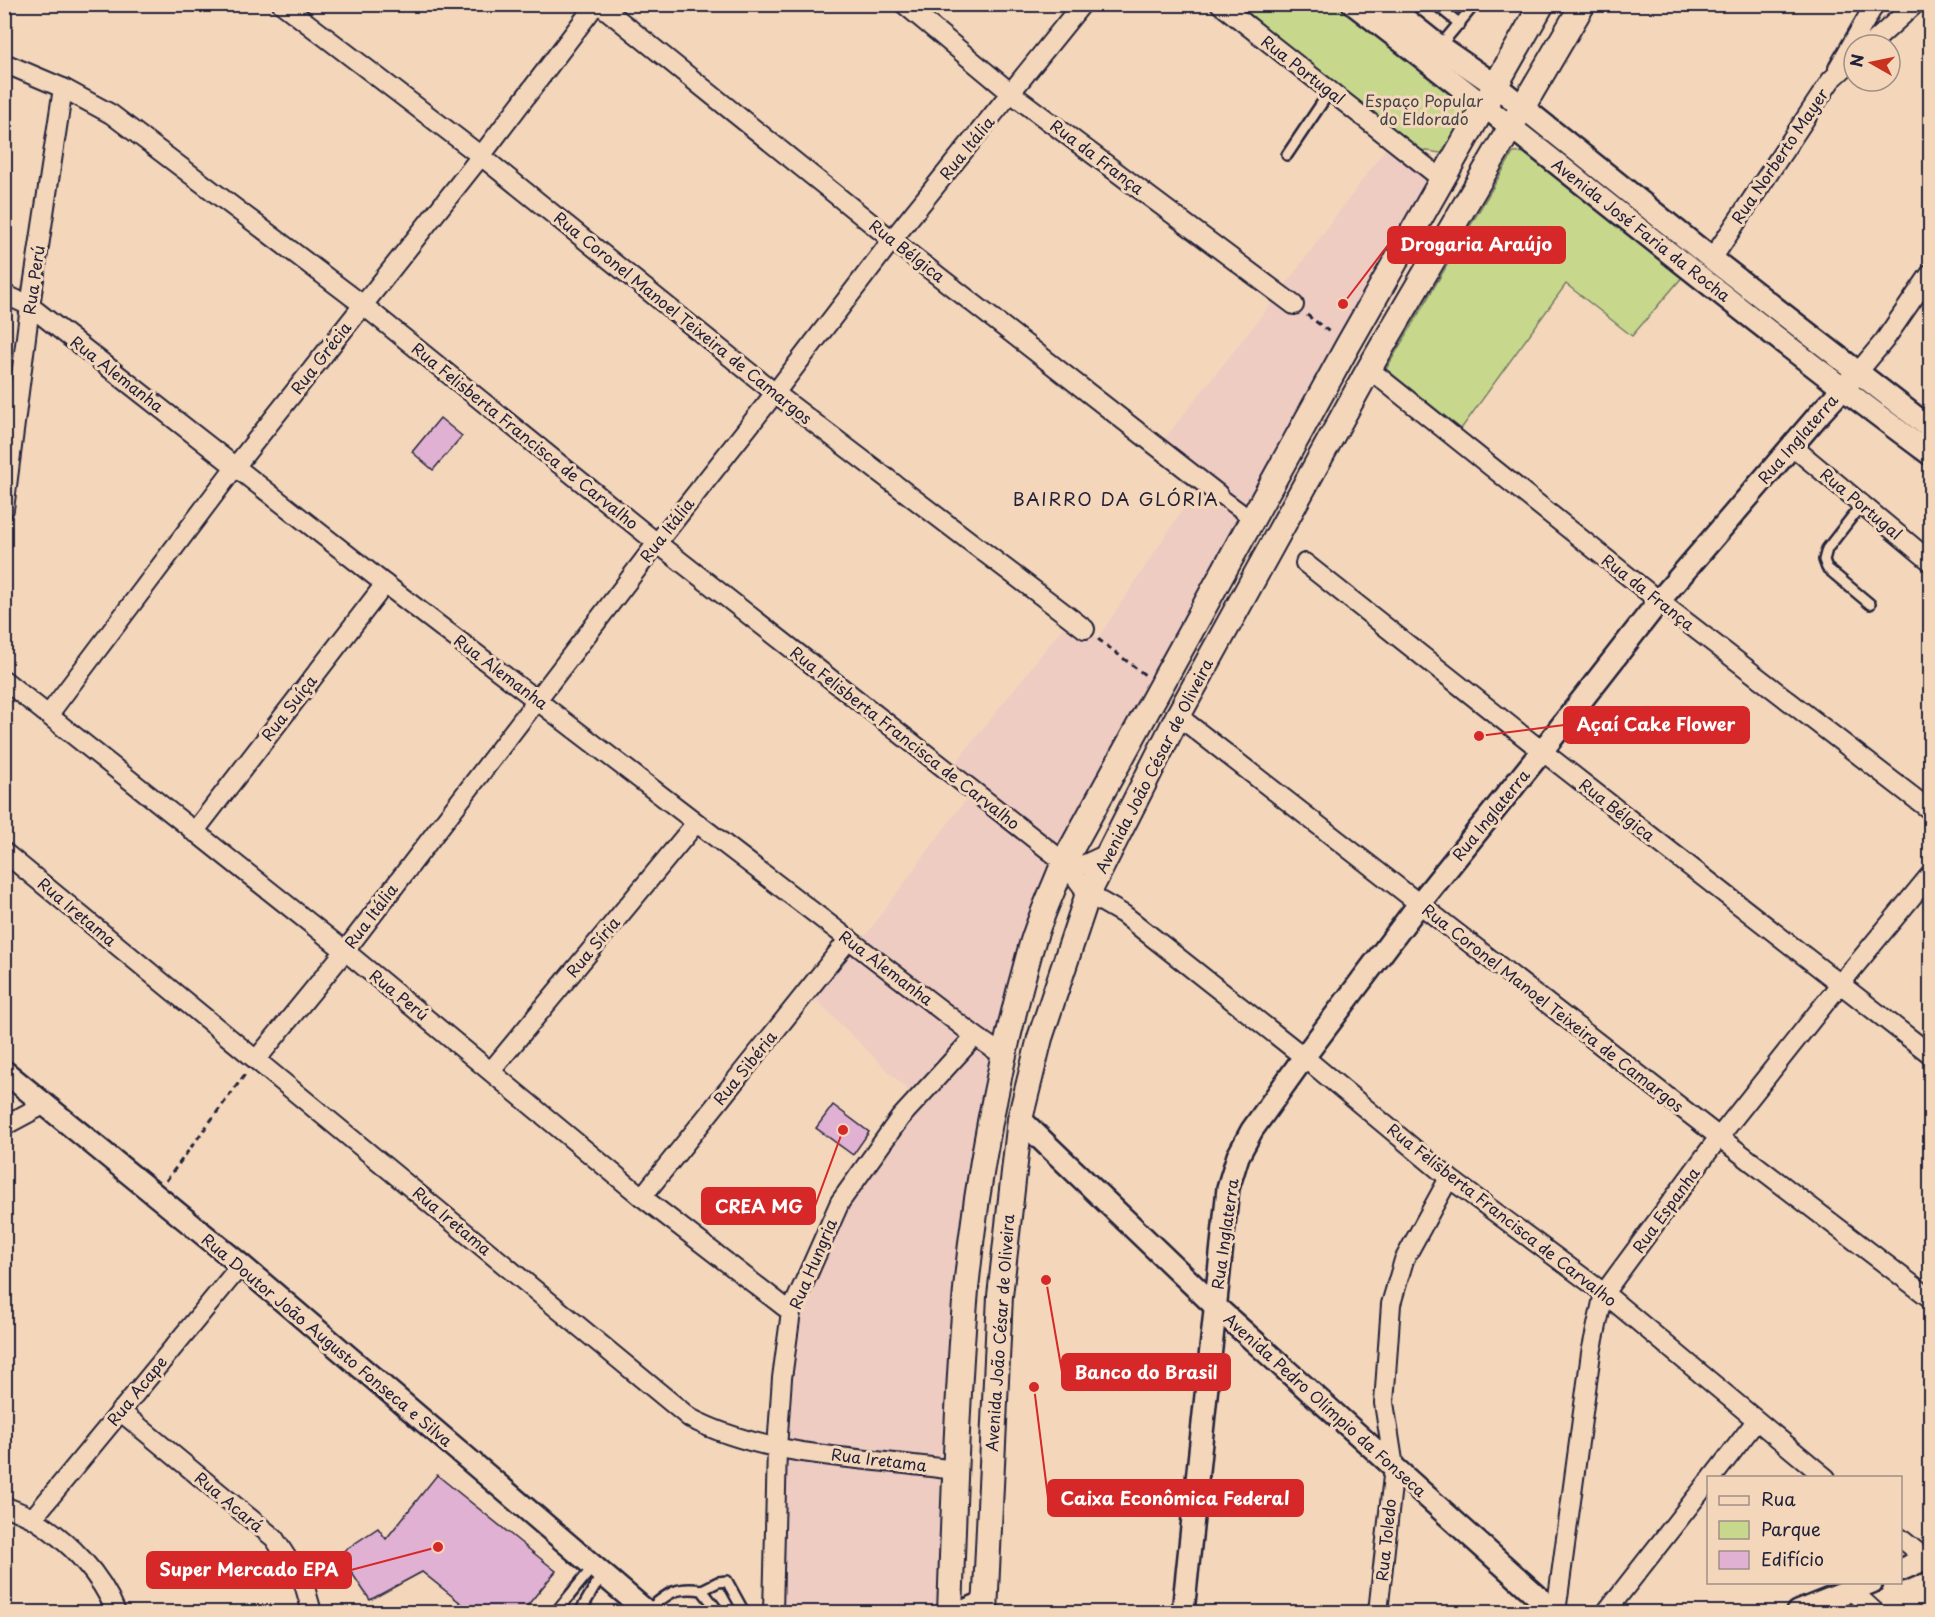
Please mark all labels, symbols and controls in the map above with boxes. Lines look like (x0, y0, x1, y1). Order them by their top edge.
street label: Rua Portugal (1257, 29, 1351, 110)
north arrow (1842, 33, 1902, 93)
text: N (1843, 52, 1869, 69)
street label: Rua Norberto Mayer (1725, 82, 1834, 228)
park label: Espaço Popular do Eldorado (1365, 88, 1484, 130)
street label: Rua Itália (933, 110, 1000, 184)
street label: Rua da França (1046, 113, 1150, 200)
street label: Avenida José Faria da Rocha (1547, 152, 1736, 307)
street label: Rua Coronel Manoel Teixeira de Camargos (549, 205, 818, 429)
street label: Rua Bélgica (865, 213, 951, 287)
callout: Drogaria Araújo (1388, 227, 1565, 263)
text: Drogaria Araújo (1400, 230, 1552, 257)
street label: Rua Perú (16, 244, 50, 316)
street label: Rua Grécia (284, 316, 356, 399)
street label: Rua Alemanha (66, 329, 169, 417)
street label: Rua Felisberta Francisca de Carvalho (407, 336, 644, 534)
street label: Rua Inglaterra (1751, 388, 1843, 488)
street label: Rua Portugal (1815, 462, 1908, 545)
district label: BAIRRO DA GLÓRIA (1013, 485, 1219, 512)
street label: Rua Itália (633, 492, 699, 567)
street label: Rua da França (1597, 547, 1700, 635)
street label: Rua Alemanha (450, 628, 554, 715)
street label: Rua Felisberta Francisca de Carvalho (786, 640, 1026, 835)
street label: Avenida João César de Oliveira (1088, 654, 1218, 877)
street label: Rua Suíça (255, 669, 322, 746)
callout: Açaí Cake Flower (1564, 707, 1749, 743)
text: Açaí Cake Flower (1577, 710, 1735, 737)
street label: Rua Inglaterra (1446, 763, 1535, 865)
street label: Rua Bélgica (1575, 772, 1661, 846)
street label: Rua Iretama (33, 871, 122, 951)
street label: Rua Itália (338, 877, 403, 953)
street label: Rua Coronel Manoel Teixeira de Camargos (1418, 897, 1690, 1117)
street label: Rua Síria (560, 911, 625, 982)
street label: Rua Alemanha (835, 924, 939, 1011)
street label: Rua Perú (365, 963, 434, 1026)
street label: Rua Sibéria (707, 1025, 782, 1110)
street label: Rua Felisberta Francisca de Carvalho (1383, 1117, 1623, 1312)
street label: Rua Espanha (1626, 1161, 1705, 1257)
street label: Rua Inglaterra (1204, 1177, 1244, 1291)
street label: Rua Iretama (408, 1180, 497, 1260)
callout: CREA MG (702, 1188, 815, 1224)
text: CREA MG (715, 1192, 803, 1219)
street label: Avenida João César de Oliveira (979, 1213, 1019, 1452)
street label: Rua Hungria (782, 1215, 842, 1313)
street label: Rua Doutor João Augusto Fonseca e Silva (197, 1227, 458, 1452)
street label: Avenida Pedro Olímpio da Fonseca (1219, 1307, 1432, 1502)
street label: Rua Acape (101, 1350, 172, 1430)
callout: Banco do Brasil (1062, 1354, 1230, 1390)
text: Banco do Brasil (1074, 1358, 1218, 1385)
street label: Rua Iretama (830, 1441, 928, 1477)
street label: Rua Acará (190, 1465, 269, 1537)
legend (1707, 1476, 1902, 1584)
callout: Caixa Econômica Federal (1048, 1480, 1303, 1516)
text: Caixa Econômica Federal (1061, 1484, 1289, 1511)
text: Rua (1761, 1485, 1796, 1512)
street label: Rua Toledo (1369, 1497, 1401, 1582)
text: Parque (1761, 1515, 1821, 1542)
text: Edifício (1761, 1545, 1824, 1572)
callout: Super Mercado EPA (147, 1552, 351, 1588)
text: Super Mercado EPA (160, 1555, 338, 1582)

